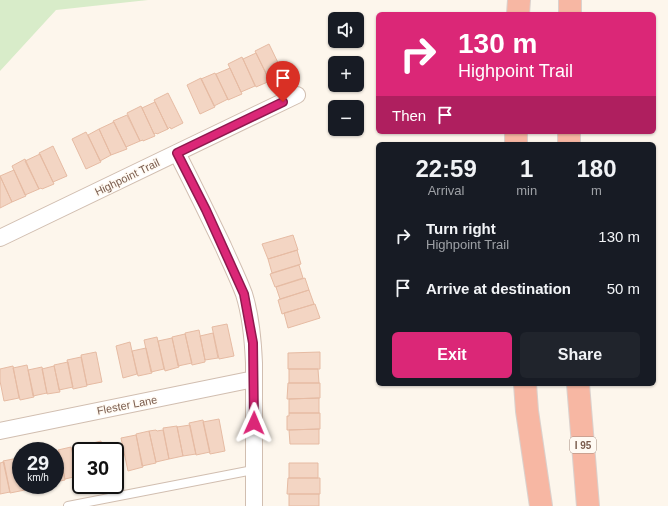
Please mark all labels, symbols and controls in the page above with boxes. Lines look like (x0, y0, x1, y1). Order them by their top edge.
map controls (328, 12, 364, 136)
button: sound (328, 12, 364, 48)
icon: right (392, 28, 444, 80)
text: 130 m (458, 28, 537, 59)
button: + (328, 56, 364, 92)
pin (266, 61, 300, 102)
text: Highpoint Trail (458, 61, 573, 81)
icon: arrive (272, 67, 294, 89)
button: − (328, 100, 364, 136)
icon: arrive (434, 104, 456, 126)
text: Then (392, 107, 426, 124)
text: 22:59 (415, 155, 477, 182)
text: 1 (520, 155, 533, 182)
text: 180 (577, 155, 617, 182)
street label: Highpoint Trail (93, 156, 161, 198)
text: Arrival (428, 183, 465, 198)
text: min (516, 183, 537, 198)
text: m (591, 183, 602, 198)
text: Turn right (426, 220, 496, 237)
icon: right (392, 225, 414, 247)
text: 130 m (598, 228, 640, 245)
text: Highpoint Trail (426, 237, 509, 252)
icon: arrive (392, 277, 414, 299)
text: Arrive at destination (426, 280, 571, 297)
text: 50 m (607, 280, 640, 297)
button: Exit (392, 332, 512, 378)
button: Share (520, 332, 640, 378)
street label: Flester Lane (96, 393, 158, 417)
position arrow (233, 402, 275, 444)
road number: I 95 (570, 437, 596, 453)
speed limit sign: 30 (72, 442, 124, 494)
text: 29 (27, 452, 49, 474)
text: km/h (27, 472, 49, 483)

